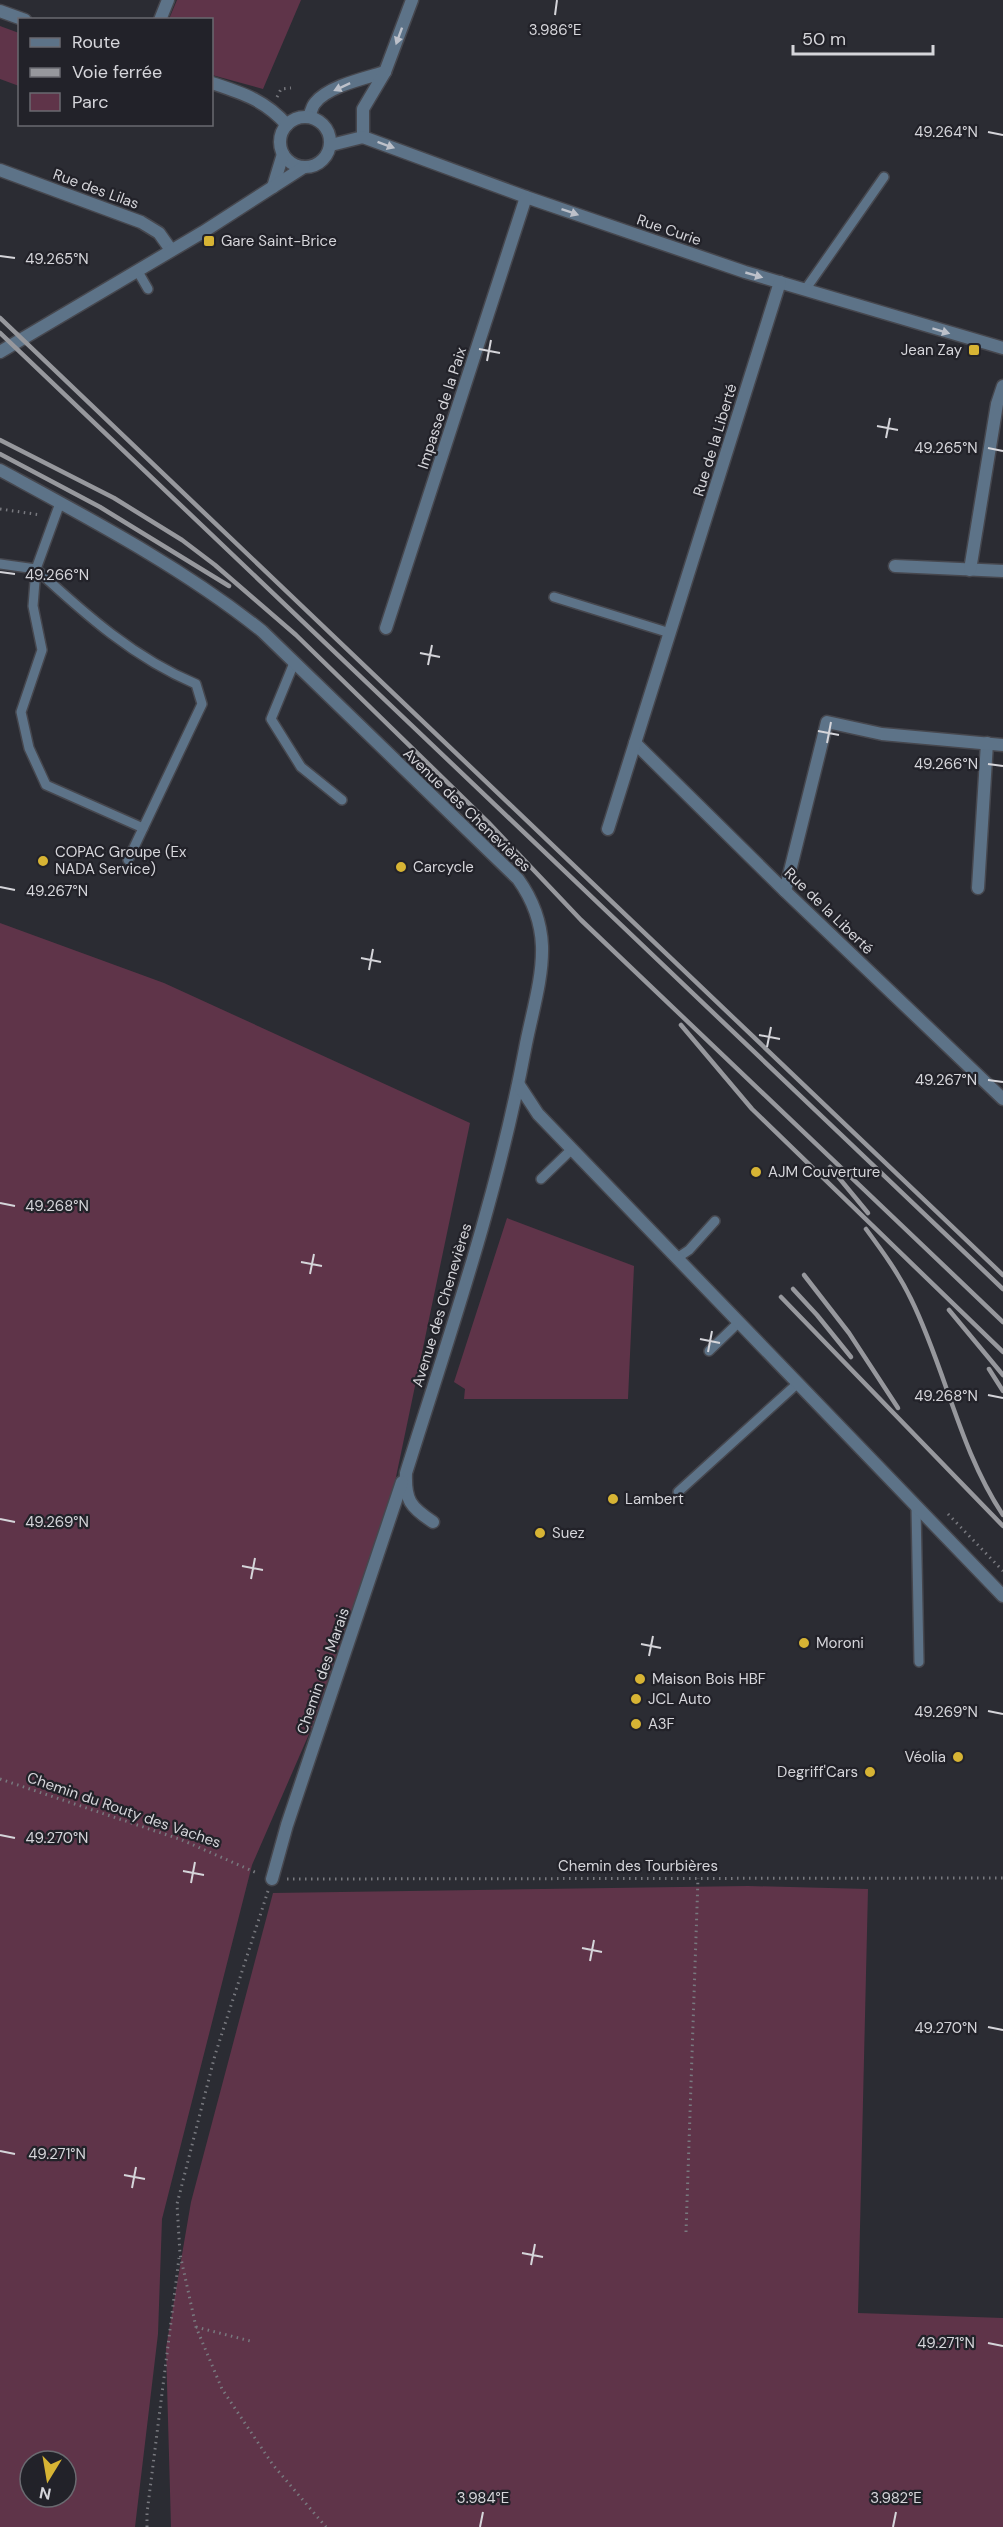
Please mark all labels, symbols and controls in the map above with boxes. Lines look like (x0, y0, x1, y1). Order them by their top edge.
legend (18, 18, 213, 126)
scale bar (793, 18, 932, 56)
text: 3.986°E (529, 20, 581, 40)
one-way arrow (393, 27, 403, 45)
text: 50 m (802, 27, 846, 51)
text: Route (72, 30, 120, 54)
text: Voie ferrée (72, 60, 162, 84)
one-way arrow (333, 82, 350, 91)
text: Parc (72, 90, 108, 114)
text: 49.264°N (914, 122, 978, 142)
one-way arrow (378, 141, 396, 151)
street label: Rue des Lilas (50, 164, 142, 214)
one-way arrow (561, 208, 579, 217)
street label: Rue Curie (634, 210, 704, 250)
place label: Gare Saint-Brice (221, 231, 337, 251)
marker: Gare Saint-Brice (202, 234, 216, 248)
text: 49.265°N (25, 249, 89, 269)
one-way arrow (745, 271, 763, 280)
one-way arrow (932, 327, 950, 336)
place label: Jean Zay (901, 340, 963, 360)
marker: Jean Zay (967, 343, 981, 357)
street label: Impasse de la Paix (413, 344, 471, 471)
street label: Rue de la Liberté (688, 381, 742, 499)
text: 49.265°N (914, 438, 978, 458)
text: 49.266°N (25, 565, 89, 585)
street label: Avenue des Chenevières (399, 744, 535, 876)
text: 49.266°N (914, 754, 978, 774)
place label: COPAC Groupe (Ex NADA Service) (55, 842, 187, 879)
marker: COPAC Groupe (Ex NADA Service) (36, 854, 50, 868)
place label: Carcycle (413, 857, 474, 877)
marker: Carcycle (394, 860, 408, 874)
street label: Rue de la Liberté (780, 863, 878, 959)
text: 49.267°N (26, 881, 88, 901)
text: 49.267°N (915, 1070, 977, 1090)
place label: AJM Couverture (768, 1162, 880, 1182)
marker: AJM Couverture (749, 1165, 763, 1179)
text: 49.268°N (25, 1196, 89, 1216)
street label: Avenue des Chenevières (408, 1221, 476, 1389)
text: 49.268°N (914, 1386, 978, 1406)
place label: Lambert (625, 1489, 684, 1509)
marker: Lambert (606, 1492, 620, 1506)
text: 49.269°N (25, 1512, 89, 1532)
place label: Suez (552, 1523, 585, 1543)
marker: Suez (533, 1526, 547, 1540)
street label: Chemin des Marais (292, 1605, 354, 1737)
place label: Moroni (816, 1633, 864, 1653)
marker: Moroni (797, 1636, 811, 1650)
place label: Maison Bois HBF (652, 1669, 766, 1689)
marker: Maison Bois HBF (633, 1672, 647, 1686)
place label: JCL Auto (648, 1689, 711, 1709)
marker: JCL Auto (629, 1692, 643, 1706)
text: 49.269°N (914, 1702, 978, 1722)
place label: A3F (648, 1714, 675, 1734)
marker: A3F (629, 1717, 643, 1731)
place label: Véolia (904, 1747, 946, 1767)
marker: Véolia (951, 1750, 965, 1764)
place label: Degriff'Cars (777, 1762, 858, 1782)
marker: Degriff'Cars (863, 1765, 877, 1779)
street label: Chemin du Routy des Vaches (24, 1767, 224, 1853)
text: 49.270°N (25, 1828, 89, 1848)
street label: Chemin des Tourbières (558, 1856, 718, 1876)
text: 49.270°N (914, 2018, 978, 2038)
text: 49.271°N (28, 2144, 86, 2164)
text: 49.271°N (917, 2333, 975, 2353)
north arrow (18, 2449, 78, 2509)
text: N (38, 2482, 53, 2505)
text: 3.984°E (457, 2488, 509, 2508)
text: 3.982°E (870, 2488, 922, 2508)

